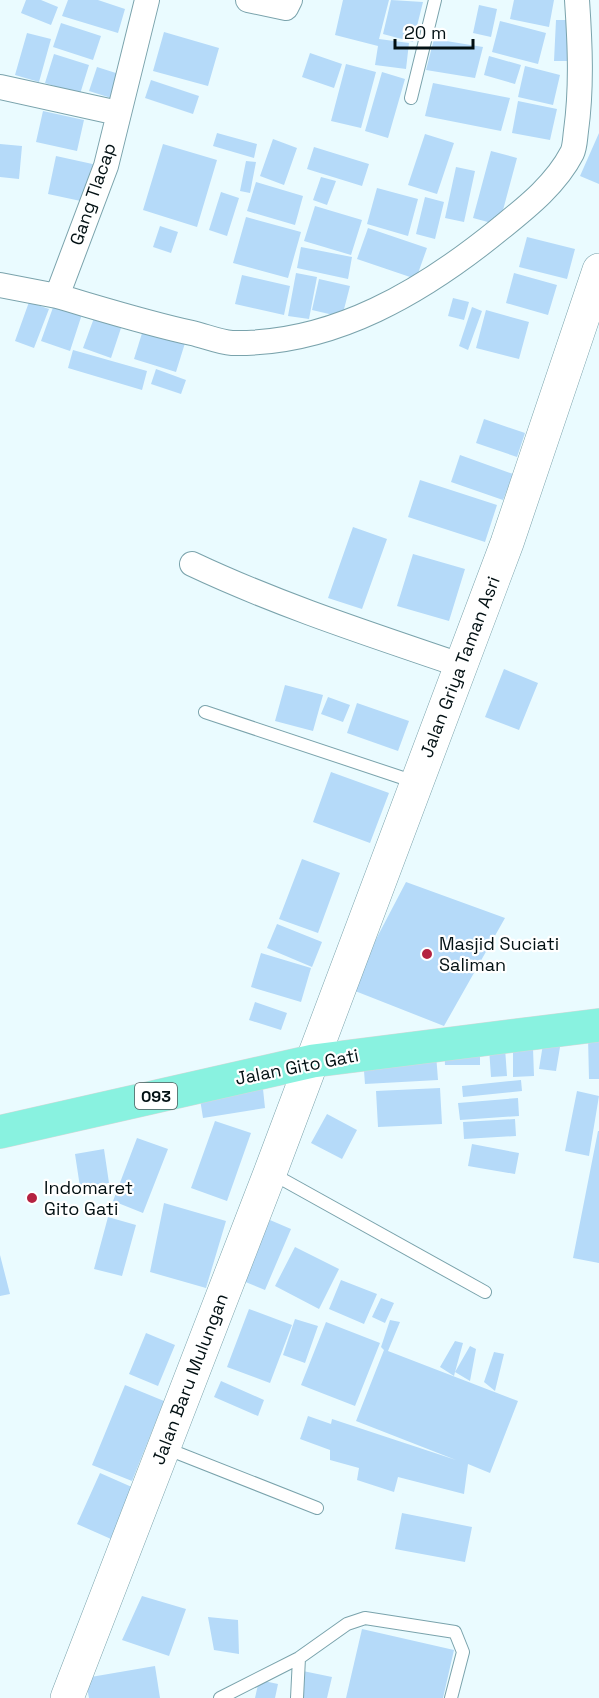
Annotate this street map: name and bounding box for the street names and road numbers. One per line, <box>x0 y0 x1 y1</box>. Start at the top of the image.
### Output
street label: Gang Tlacap <box>64 140 121 248</box>
street label: Jalan Griya Taman Asri <box>414 573 505 761</box>
street label: Jalan Gito Gati <box>233 1043 361 1090</box>
road number: 093 <box>135 1083 177 1109</box>
street label: Jalan Baru Mulungan <box>146 1290 233 1468</box>

